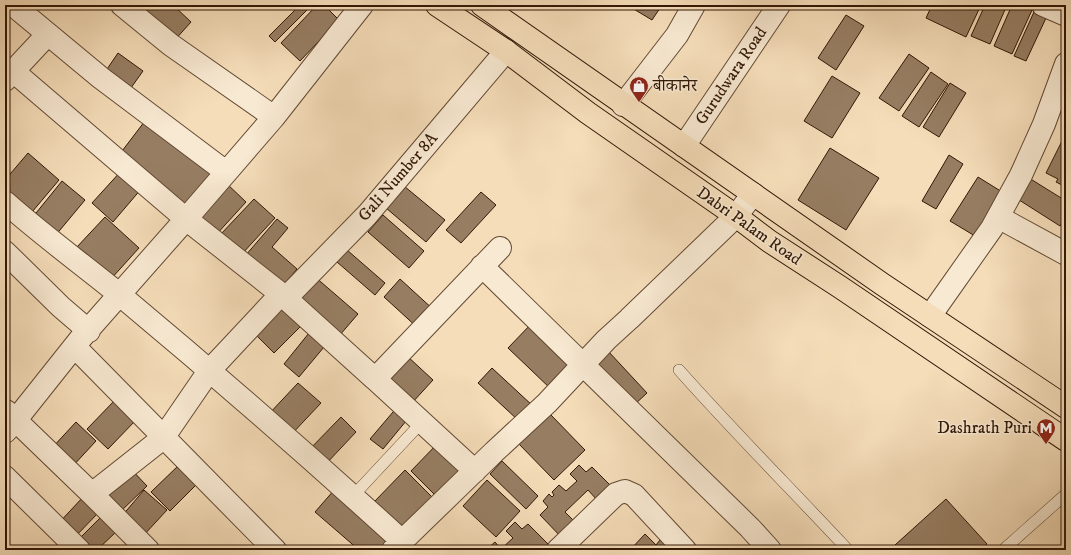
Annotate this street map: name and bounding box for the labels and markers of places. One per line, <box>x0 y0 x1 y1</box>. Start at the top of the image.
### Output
shop icon: बीकानेर <box>628 75 650 103</box>
place label: बीकानेर <box>652 75 699 97</box>
place label: Dashrath Puri <box>937 417 1032 439</box>
metro station icon: Dashrath Puri <box>1035 417 1057 445</box>

